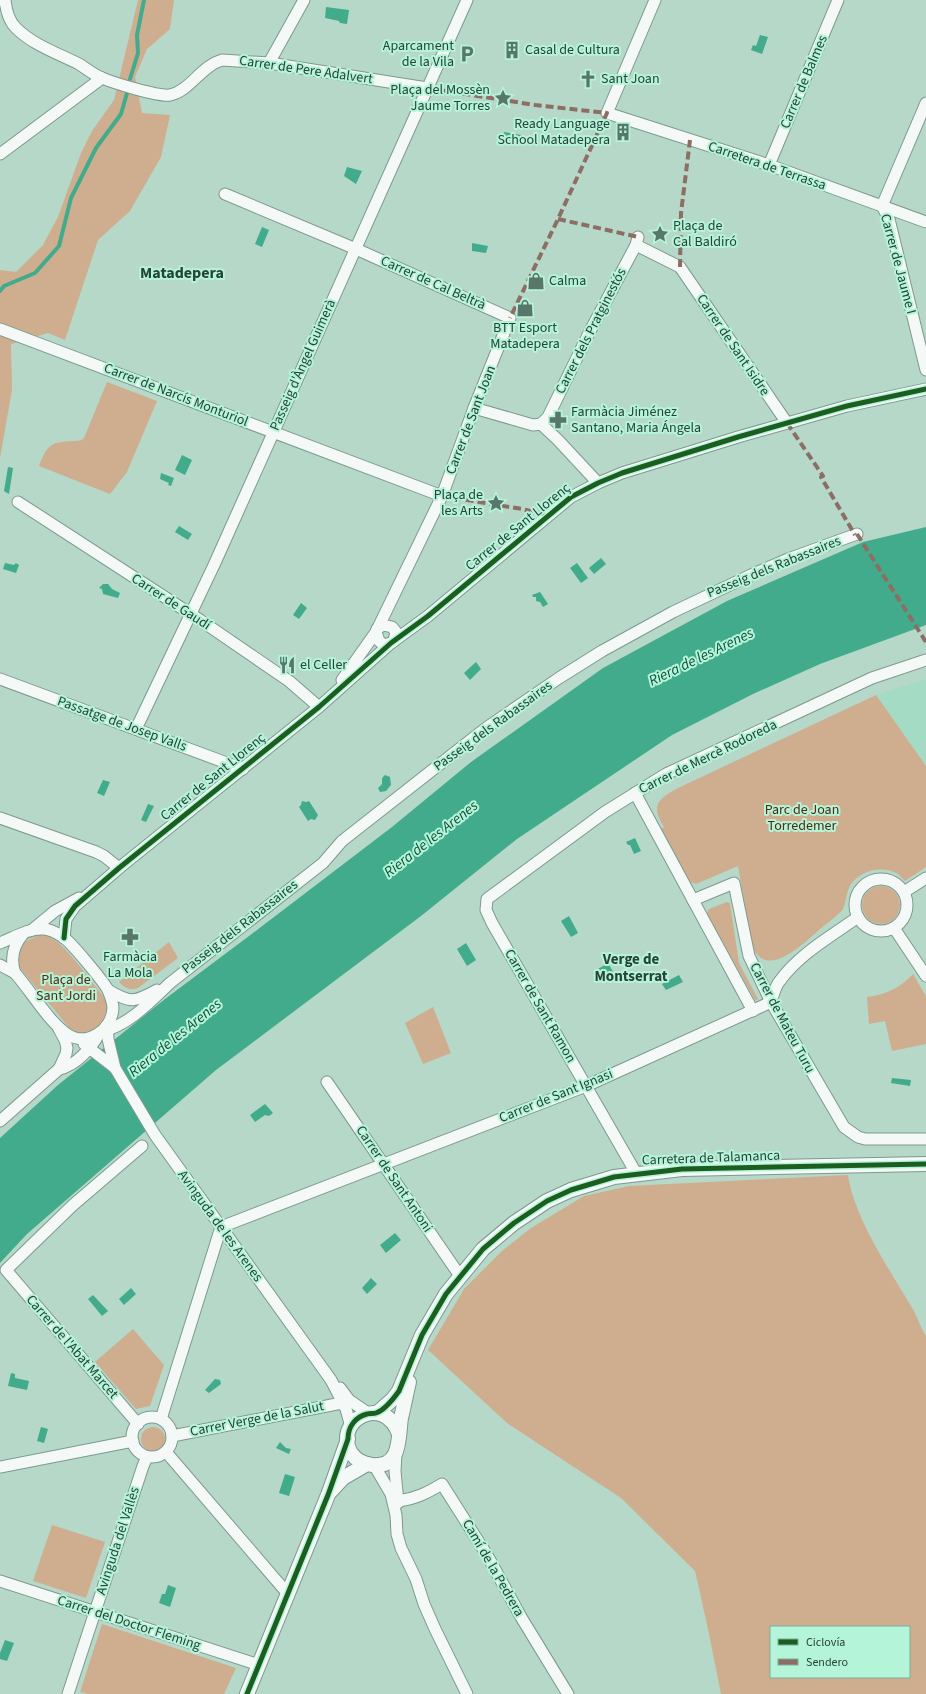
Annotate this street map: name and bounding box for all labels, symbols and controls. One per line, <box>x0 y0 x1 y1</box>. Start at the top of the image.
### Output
street label: Carrer de Balmes <box>775 32 833 132</box>
place label: Aparcament de la Vila <box>383 36 454 72</box>
building icon: Casal de Cultura <box>502 40 522 60</box>
place label: Casal de Cultura <box>525 40 620 60</box>
parking icon: Aparcament de la Vila <box>457 44 477 64</box>
street label: Carrer de Pere Adalvert <box>238 51 374 89</box>
church icon: Sant Joan <box>578 69 598 89</box>
place label: Sant Joan <box>601 69 660 89</box>
place label: Plaça del Mossèn Jaume Torres <box>390 80 490 116</box>
place icon: Plaça del Mossèn Jaume Torres <box>493 88 513 108</box>
place label: Ready Language School Matadepera <box>497 114 610 150</box>
building icon: Ready Language School Matadepera <box>613 122 633 142</box>
street label: Carretera de Terrassa <box>705 136 829 196</box>
street label: Carrer de Jaume I <box>875 212 921 316</box>
place label: Plaça de Cal Baldiró <box>673 216 737 252</box>
place icon: Plaça de Cal Baldiró <box>650 224 670 244</box>
street label: Carrer de Cal Beltrà <box>377 251 489 315</box>
district label: Matadepera <box>140 262 224 284</box>
street label: Carrer dels Pratginestós <box>551 265 631 397</box>
shop icon: Calma <box>526 271 546 291</box>
place label: Calma <box>549 271 586 291</box>
street label: Carrer de Sant Isidre <box>691 290 775 400</box>
street label: Passeig d'Àngel Guimerà <box>265 296 341 434</box>
shop icon: BTT Esport Matadepera <box>515 298 535 318</box>
place label: BTT Esport Matadepera <box>490 318 560 354</box>
street label: Carrer de Narcís Monturiol <box>101 358 252 432</box>
street label: Carrer de Sant Joan <box>441 363 501 477</box>
place label: Farmàcia Jiménez Santano, Maria Ángela <box>571 402 701 438</box>
pharmacy icon: Farmàcia Jiménez Santano, Maria Ángela <box>548 410 568 430</box>
street label: Carrer de Sant Llorenç <box>461 478 575 576</box>
place label: Plaça de les Arts <box>434 485 483 521</box>
place icon: Plaça de les Arts <box>486 493 506 513</box>
street label: Passeig dels Rabassaires <box>704 531 844 603</box>
street label: Carrer de Gaudí <box>127 569 215 636</box>
water label: Riera de les Arenes <box>645 623 757 691</box>
restaurant icon: el Celler <box>277 655 297 675</box>
place label: el Celler <box>300 655 347 675</box>
street label: Passeig dels Rabassaires <box>429 676 557 776</box>
street label: Passatge de Josep Valls <box>55 691 190 757</box>
street label: Carrer de Mercè Rodoreda <box>635 715 781 799</box>
street label: Carrer de Sant Llorenç <box>156 728 270 826</box>
water label: Riera de les Arenes <box>380 796 482 882</box>
park label: Parc de Joan Torredemer <box>765 800 839 836</box>
street label: Passeig dels Rabassaires <box>178 875 302 979</box>
pharmacy icon: Farmàcia La Mola <box>120 927 140 947</box>
street label: Carrer de Sant Ramon <box>499 945 581 1067</box>
place label: Farmàcia La Mola <box>103 947 157 983</box>
district label: Verge de Montserrat <box>594 949 668 987</box>
street label: Carrer de Mateu Turu <box>744 959 820 1077</box>
park label: Plaça de Sant Jordi <box>36 970 96 1006</box>
water label: Riera de les Arenes <box>124 994 226 1082</box>
street label: Carrer de Sant Ignasi <box>496 1064 616 1128</box>
street label: Carrer de Sant Antoni <box>351 1122 437 1236</box>
street label: Carretera de Talamanca <box>641 1146 781 1170</box>
street label: Avinguda de les Arenes <box>173 1166 268 1286</box>
street label: Carrer de l'Abat Marcet <box>21 1291 123 1404</box>
street label: Carrer Verge de la Salut <box>188 1396 326 1442</box>
street label: Avinguda del Vallès <box>91 1484 145 1598</box>
street label: Camí de la Pedrera <box>457 1516 529 1620</box>
street label: Carrer del Doctor Fleming <box>55 1590 203 1656</box>
legend <box>770 1626 910 1678</box>
text: Ciclovía <box>806 1634 845 1651</box>
text: Sendero <box>806 1654 848 1671</box>

